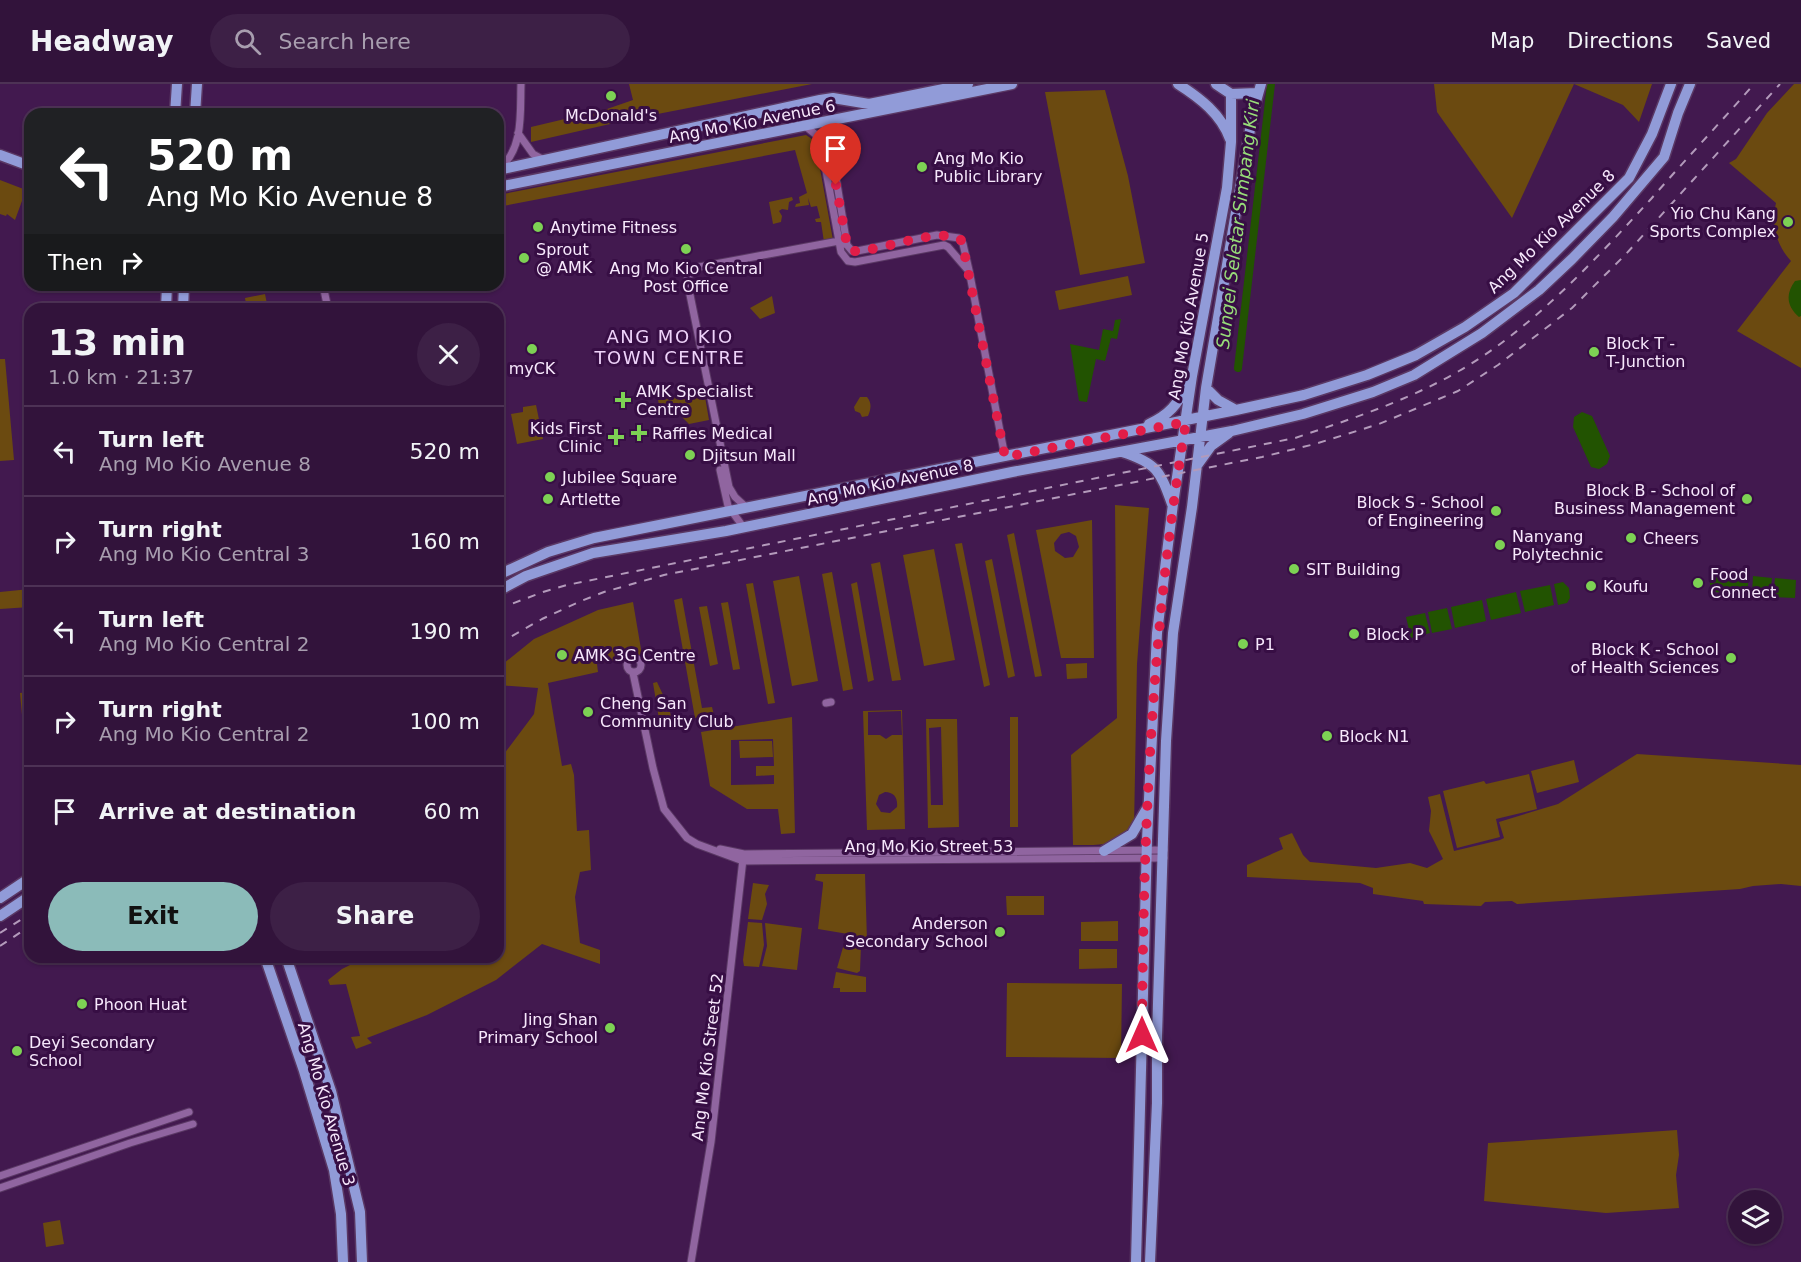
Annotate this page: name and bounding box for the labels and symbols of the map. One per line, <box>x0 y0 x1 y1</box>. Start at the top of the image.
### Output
marker: McDonald's <box>604 89 618 103</box>
street label: Ang Mo Kio Avenue 6 <box>667 96 837 147</box>
water label: Sungei Seletar Simpang Kiri <box>1212 98 1263 350</box>
place label: McDonald's <box>565 106 657 125</box>
pin <box>810 123 861 185</box>
place label: Ang Mo Kio Public Library <box>934 149 1042 186</box>
marker: Ang Mo Kio Public Library <box>915 160 929 174</box>
street label: Ang Mo Kio Avenue 8 <box>1484 166 1619 297</box>
place label: Yio Chu Kang Sports Complex <box>1649 204 1776 241</box>
marker: Yio Chu Kang Sports Complex <box>1781 215 1795 229</box>
place label: Anytime Fitness <box>550 218 677 237</box>
marker: Anytime Fitness <box>531 220 545 234</box>
street label: Ang Mo Kio Avenue 5 <box>1164 231 1213 401</box>
place label: Sprout @ AMK <box>536 240 593 277</box>
marker: Ang Mo Kio Central Post Office <box>679 242 693 256</box>
marker: Sprout @ AMK <box>517 251 531 265</box>
place label: Ang Mo Kio Central Post Office <box>609 259 763 296</box>
district label: ANG MO KIO TOWN CENTRE <box>594 326 745 368</box>
place label: Block T - T-Junction <box>1605 334 1685 371</box>
marker: myCK <box>525 342 539 356</box>
marker: Block T - T-Junction <box>1587 345 1601 359</box>
place label: myCK <box>509 359 556 378</box>
place label: AMK Specialist Centre <box>636 382 753 419</box>
marker: AMK Specialist Centre <box>614 391 632 409</box>
place label: Kids First Clinic <box>530 419 602 456</box>
marker: Raffles Medical <box>630 424 648 442</box>
place label: Raffles Medical <box>652 424 773 443</box>
marker: Kids First Clinic <box>607 428 625 446</box>
place label: Djitsun Mall <box>702 446 796 465</box>
marker: Djitsun Mall <box>683 448 697 462</box>
street label: Ang Mo Kio Avenue 8 <box>805 456 975 509</box>
place label: Jubilee Square <box>561 468 677 487</box>
marker: Jubilee Square <box>543 470 557 484</box>
place label: Block B - School of Business Management <box>1554 481 1735 518</box>
place label: Artlette <box>560 490 620 509</box>
marker: Artlette <box>541 492 555 506</box>
marker: Block B - School of Business Management <box>1740 492 1754 506</box>
place label: Block S - School of Engineering <box>1356 493 1484 530</box>
marker: Block S - School of Engineering <box>1489 504 1503 518</box>
place label: Nanyang Polytechnic <box>1512 527 1603 564</box>
place label: Cheers <box>1643 529 1699 548</box>
marker: Cheers <box>1624 531 1638 545</box>
marker: Nanyang Polytechnic <box>1493 538 1507 552</box>
place label: SIT Building <box>1306 560 1401 579</box>
marker: SIT Building <box>1287 562 1301 576</box>
place label: Food Connect <box>1710 565 1776 602</box>
marker: Food Connect <box>1691 576 1705 590</box>
place label: Koufu <box>1603 577 1648 596</box>
marker: Koufu <box>1584 579 1598 593</box>
place label: Block P <box>1366 625 1424 644</box>
marker: Block P <box>1347 627 1361 641</box>
place label: P1 <box>1255 635 1275 654</box>
marker: P1 <box>1236 637 1250 651</box>
place label: Block K - School of Health Sciences <box>1571 640 1719 677</box>
place label: AMK 3G Centre <box>574 646 696 665</box>
marker: AMK 3G Centre <box>555 648 569 662</box>
marker: Block K - School of Health Sciences <box>1724 651 1738 665</box>
place label: Cheng San Community Club <box>600 694 734 731</box>
marker: Cheng San Community Club <box>581 705 595 719</box>
place label: Block N1 <box>1339 727 1410 746</box>
marker: Block N1 <box>1320 729 1334 743</box>
street label: Ang Mo Kio Street 53 <box>845 837 1013 856</box>
place label: Anderson Secondary School <box>845 914 988 951</box>
marker: Anderson Secondary School <box>993 925 1007 939</box>
street label: Ang Mo Kio Street 52 <box>688 972 727 1142</box>
place label: Phoon Huat <box>94 995 187 1014</box>
marker: Phoon Huat <box>75 997 89 1011</box>
position arrow <box>1110 1003 1174 1067</box>
place label: Jing Shan Primary School <box>478 1010 598 1047</box>
street label: Ang Mo Kio Avenue 3 <box>294 1020 359 1188</box>
marker: Jing Shan Primary School <box>603 1021 617 1035</box>
place label: Deyi Secondary School <box>29 1033 155 1070</box>
marker: Deyi Secondary School <box>10 1044 24 1058</box>

